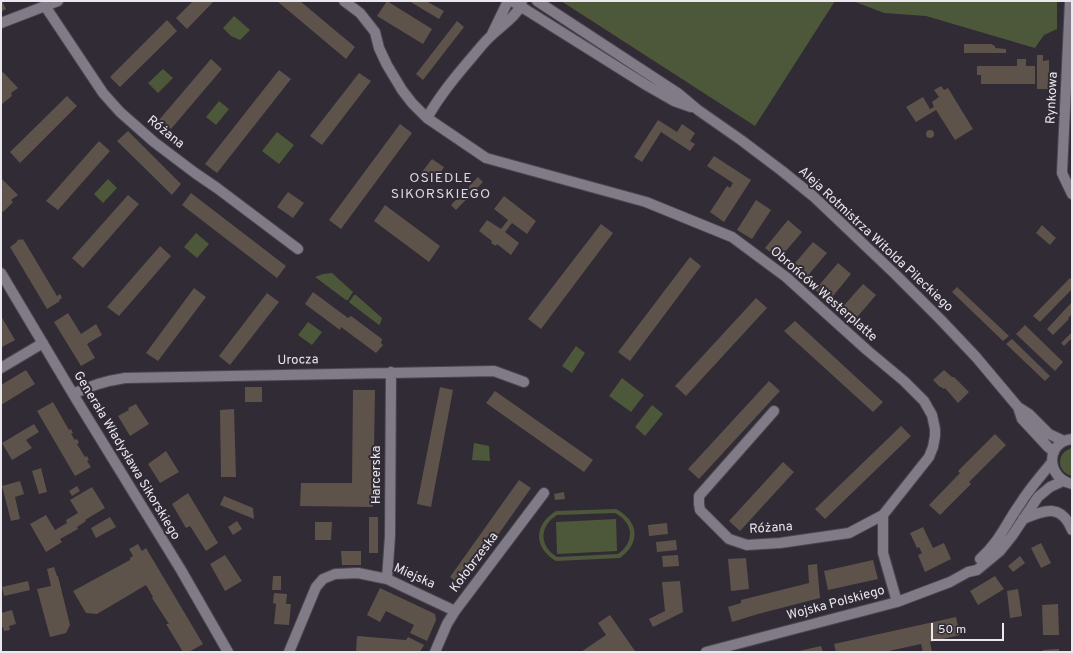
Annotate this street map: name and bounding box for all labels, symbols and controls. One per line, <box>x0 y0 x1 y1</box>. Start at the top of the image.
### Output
street label: Rynkowa <box>1044 71 1062 125</box>
street label: Różana <box>143 113 187 153</box>
street label: Aleja Rotmistrza Witolda Pileckiego <box>794 164 956 316</box>
district label: OSIEDLE SIKORSKIEGO <box>391 171 491 204</box>
street label: Obrońców Westerplatte <box>766 244 880 346</box>
street label: Urocza <box>277 353 319 369</box>
street label: Generała Władysława Sikorskiego <box>69 369 183 543</box>
street label: Harcerska <box>369 446 385 504</box>
street label: Różana <box>749 520 793 538</box>
street label: Kołobrzeska <box>447 530 503 596</box>
street label: Miejska <box>391 561 437 593</box>
street label: Wojska Polskiego <box>785 583 887 625</box>
scale bar <box>933 615 1006 641</box>
text: 50 m <box>938 622 966 638</box>

